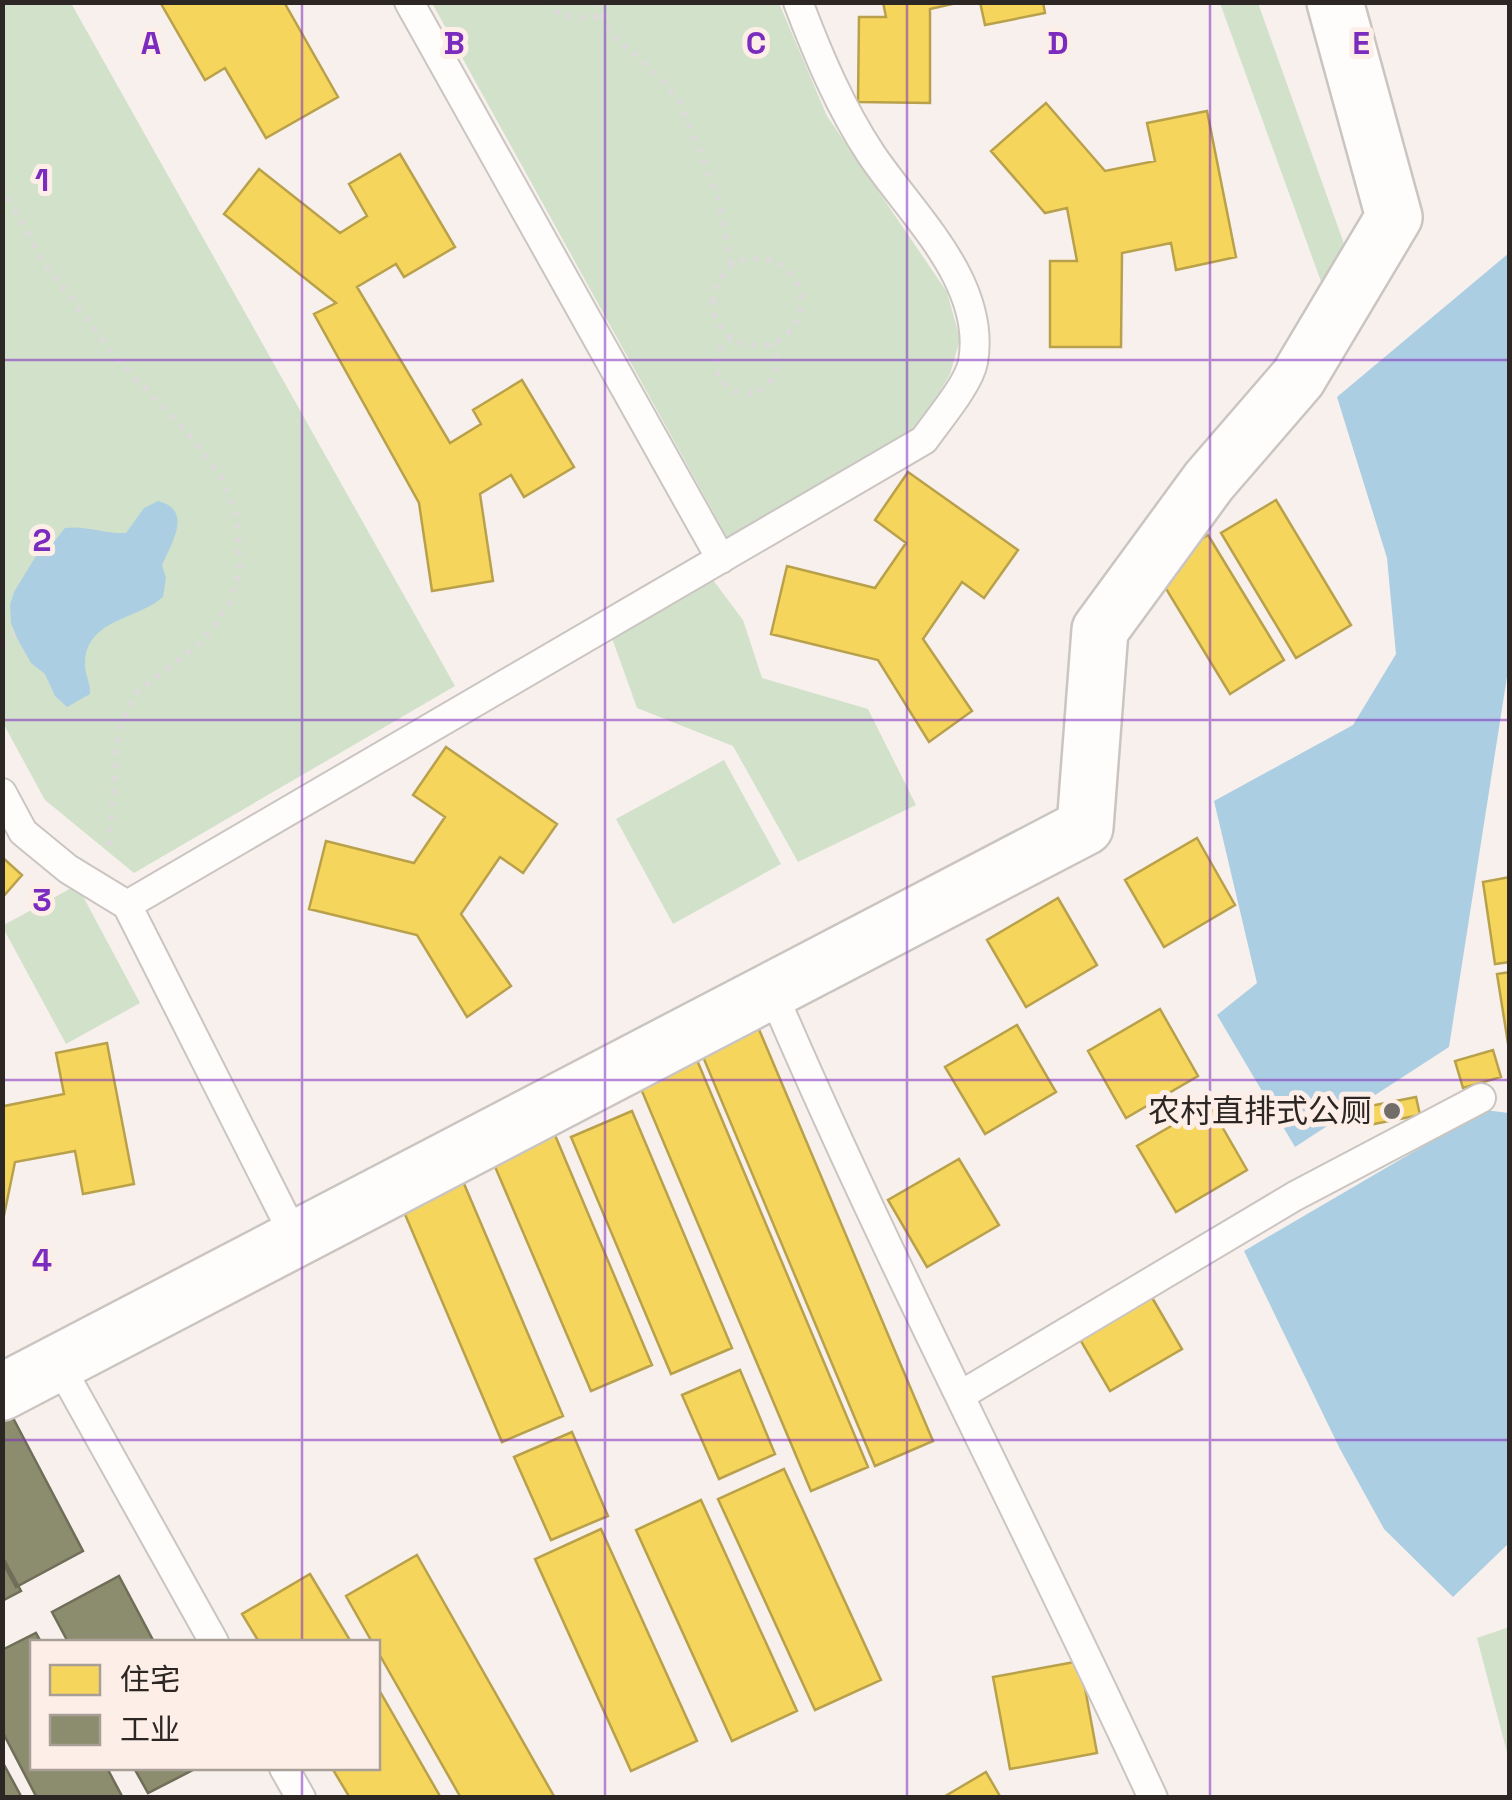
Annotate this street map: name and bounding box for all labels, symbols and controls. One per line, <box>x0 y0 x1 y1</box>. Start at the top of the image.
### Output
text: A <box>141 23 161 63</box>
text: B <box>443 23 465 63</box>
text: C <box>746 23 766 63</box>
text: D <box>1047 23 1069 63</box>
text: E <box>1352 23 1370 63</box>
text: 1 <box>35 160 49 200</box>
text: 2 <box>32 520 52 560</box>
text: 3 <box>32 880 52 920</box>
place label: 农村直排式公厕 <box>1148 1091 1372 1131</box>
marker: 农村直排式公厕 <box>1381 1100 1403 1122</box>
text: 4 <box>32 1240 52 1280</box>
legend <box>30 1640 380 1770</box>
text: 住宅 <box>120 1660 180 1699</box>
text: 工业 <box>120 1710 180 1749</box>

